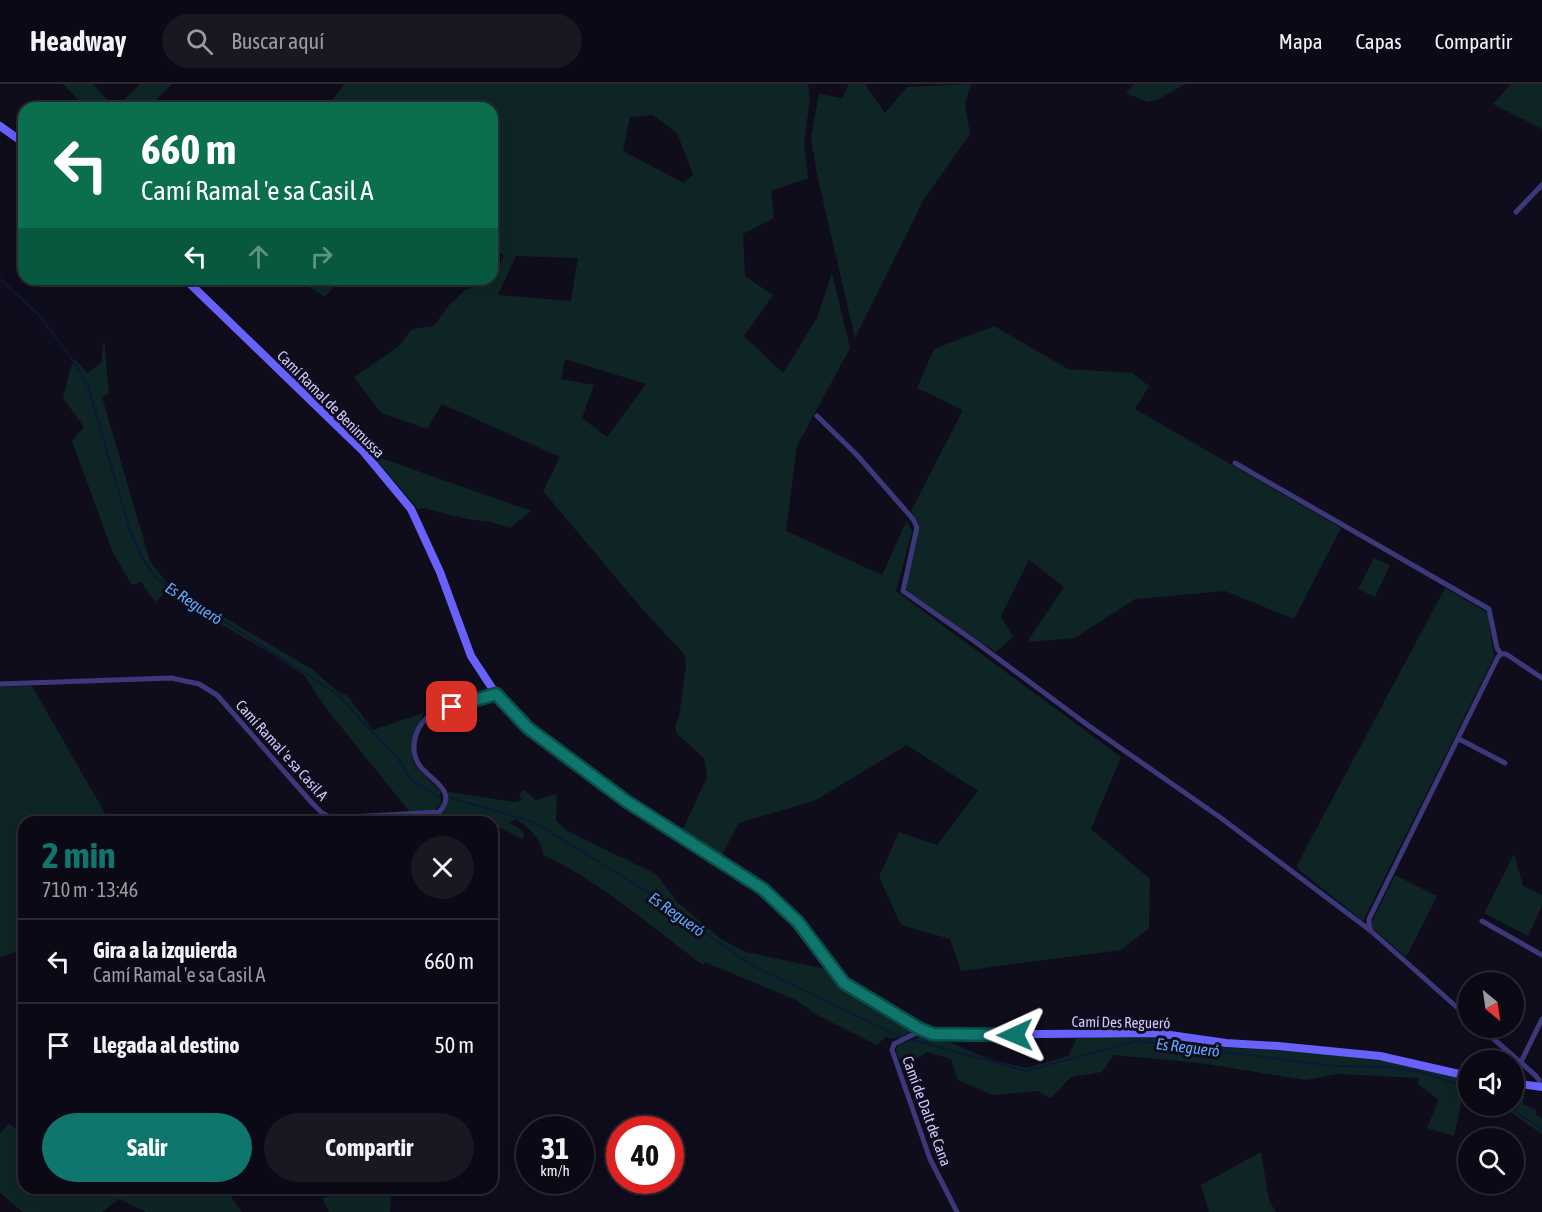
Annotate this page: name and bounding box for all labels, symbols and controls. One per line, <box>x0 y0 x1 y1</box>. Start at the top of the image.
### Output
search box <box>162 14 582 68</box>
text: Headway <box>30 25 126 57</box>
icon: search <box>183 25 216 58</box>
text: Buscar aquí <box>231 28 324 54</box>
text: Mapa <box>1279 29 1322 53</box>
text: Capas <box>1355 29 1402 53</box>
text: Compartir <box>1435 29 1512 53</box>
text: 660 m <box>141 125 236 173</box>
icon: left <box>42 126 120 204</box>
text: Camí Ramal 'e sa Casil A <box>141 175 374 206</box>
icon: left <box>179 240 212 273</box>
icon: ahead <box>242 240 275 273</box>
icon: right <box>305 240 338 273</box>
street label: Camí Ramal de Benimussa <box>274 347 388 461</box>
water label: Es Regueró <box>162 578 226 629</box>
pin <box>426 681 477 732</box>
icon: arrive <box>435 690 468 723</box>
street label: Camí Ramal 'e sa Casil A <box>232 696 332 804</box>
text: 2 min <box>42 834 116 876</box>
button: close <box>411 836 474 899</box>
text: 710 m · 13:46 <box>42 878 138 901</box>
water label: Es Regueró <box>645 888 708 941</box>
text: Gira a la izquierda <box>93 937 237 963</box>
icon: left <box>42 945 75 978</box>
text: 660 m <box>424 948 474 974</box>
text: Camí Ramal 'e sa Casil A <box>93 963 265 986</box>
north arrow <box>1458 972 1524 1038</box>
map controls <box>1458 972 1524 1194</box>
position arrow <box>983 1003 1047 1067</box>
street label: Camí Des Regueró <box>1071 1013 1171 1031</box>
icon: arrive <box>42 1029 75 1062</box>
text: Llegada al destino <box>93 1032 240 1058</box>
text: 50 m <box>434 1032 474 1058</box>
water label: Es Regueró <box>1155 1034 1221 1061</box>
button: sound <box>1458 1050 1524 1116</box>
street label: Camí de Dalt de Cana <box>899 1054 955 1168</box>
button: Salir <box>42 1113 252 1182</box>
button: Compartir <box>264 1113 474 1182</box>
speed limit sign: 40 <box>606 1116 684 1194</box>
button: search <box>1458 1128 1524 1194</box>
text: 31 <box>541 1131 569 1165</box>
text: km/h <box>540 1162 570 1179</box>

